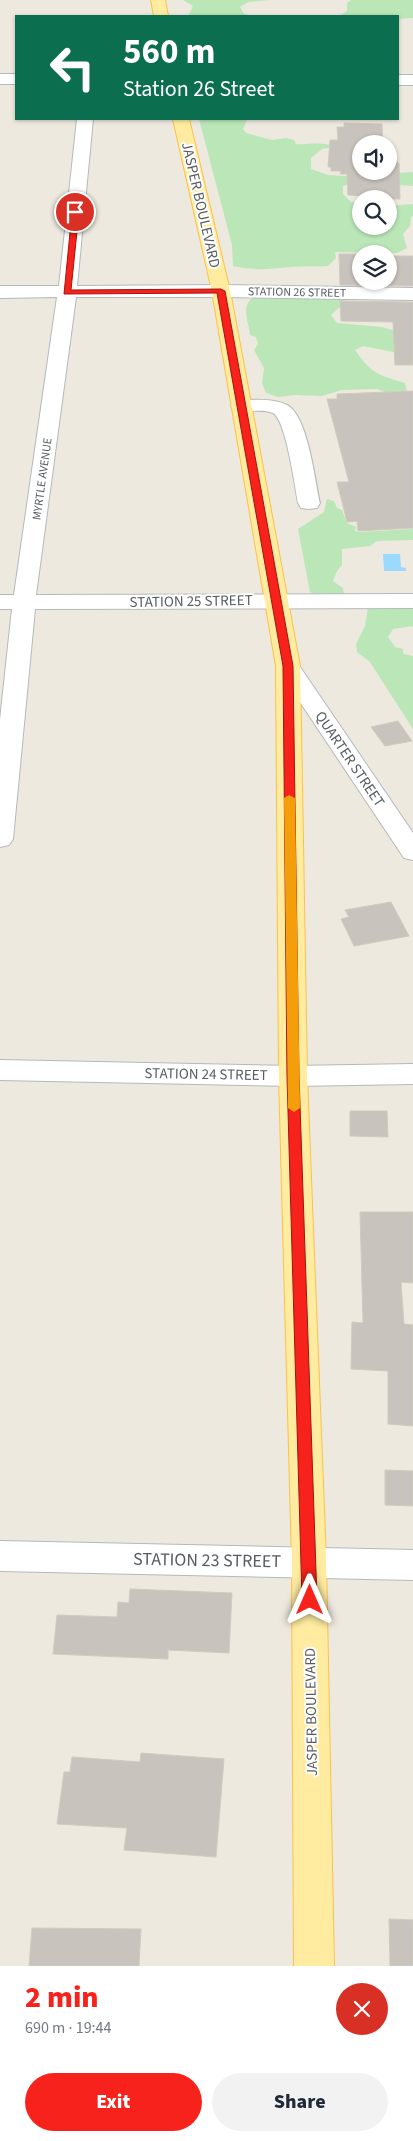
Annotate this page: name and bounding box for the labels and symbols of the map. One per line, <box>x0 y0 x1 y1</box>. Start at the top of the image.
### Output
street label: JASPER BOULEVARD <box>176 140 225 270</box>
pin <box>54 191 96 233</box>
street label: STATION 26 STREET <box>248 283 347 302</box>
street label: MYRTLE AVENUE <box>28 437 57 521</box>
street label: STATION 25 STREET <box>129 590 253 613</box>
street label: QUARTER STREET <box>310 707 389 811</box>
street label: STATION 24 STREET <box>144 1063 268 1086</box>
street label: STATION 23 STREET <box>133 1547 281 1574</box>
position arrow <box>283 1573 335 1625</box>
street label: JASPER BOULEVARD <box>300 1648 323 1776</box>

